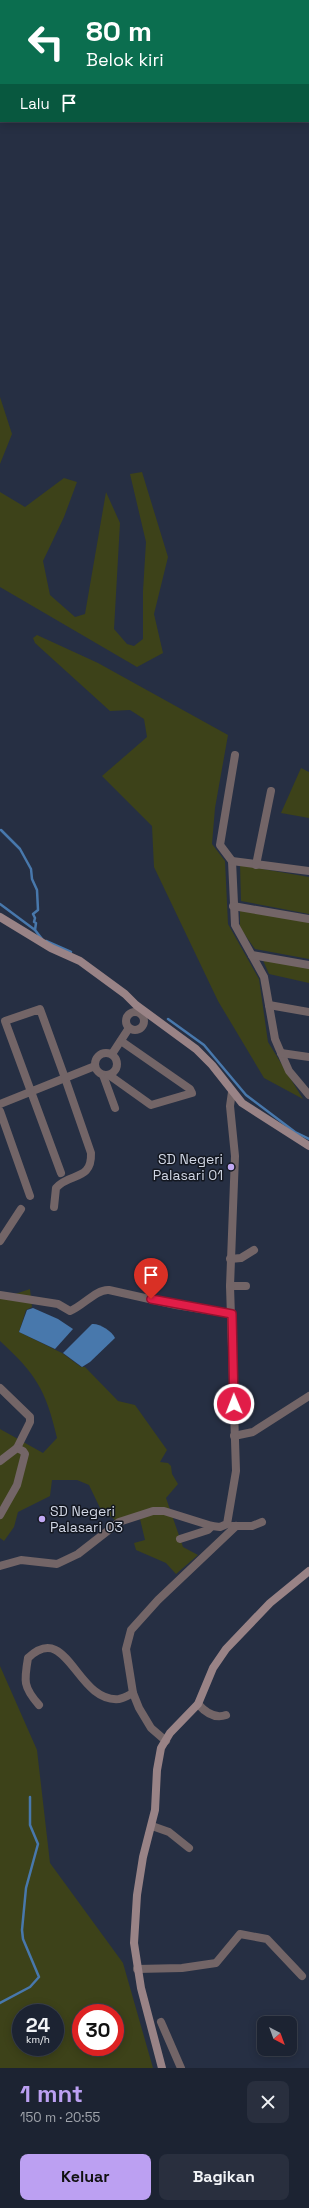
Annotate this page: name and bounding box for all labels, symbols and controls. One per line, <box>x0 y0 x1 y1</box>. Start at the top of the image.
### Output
text: 80 m <box>86 13 152 49</box>
icon: left <box>20 16 72 68</box>
text: Belok kiri <box>86 48 164 71</box>
icon: arrive <box>58 92 80 114</box>
text: Lalu <box>20 94 50 113</box>
place label: SD Negeri Palasari 01 <box>153 1150 223 1184</box>
marker: SD Negeri Palasari 01 <box>226 1162 236 1172</box>
pin <box>134 1258 168 1299</box>
icon: arrive <box>140 1264 162 1286</box>
position arrow <box>213 1383 255 1425</box>
place label: SD Negeri Palasari 03 <box>50 1502 123 1536</box>
marker: SD Negeri Palasari 03 <box>37 1514 47 1524</box>
speed limit sign: 30 <box>72 2004 124 2056</box>
text: 24 <box>26 2012 50 2038</box>
north arrow <box>257 2016 297 2056</box>
map controls <box>257 2016 297 2056</box>
text: km/h <box>26 2033 50 2046</box>
text: 1 mnt <box>20 2078 83 2109</box>
button: close <box>247 2081 289 2123</box>
text: 150 m · 20:55 <box>20 2109 100 2126</box>
button: Keluar <box>20 2154 151 2200</box>
button: Bagikan <box>159 2154 289 2200</box>

